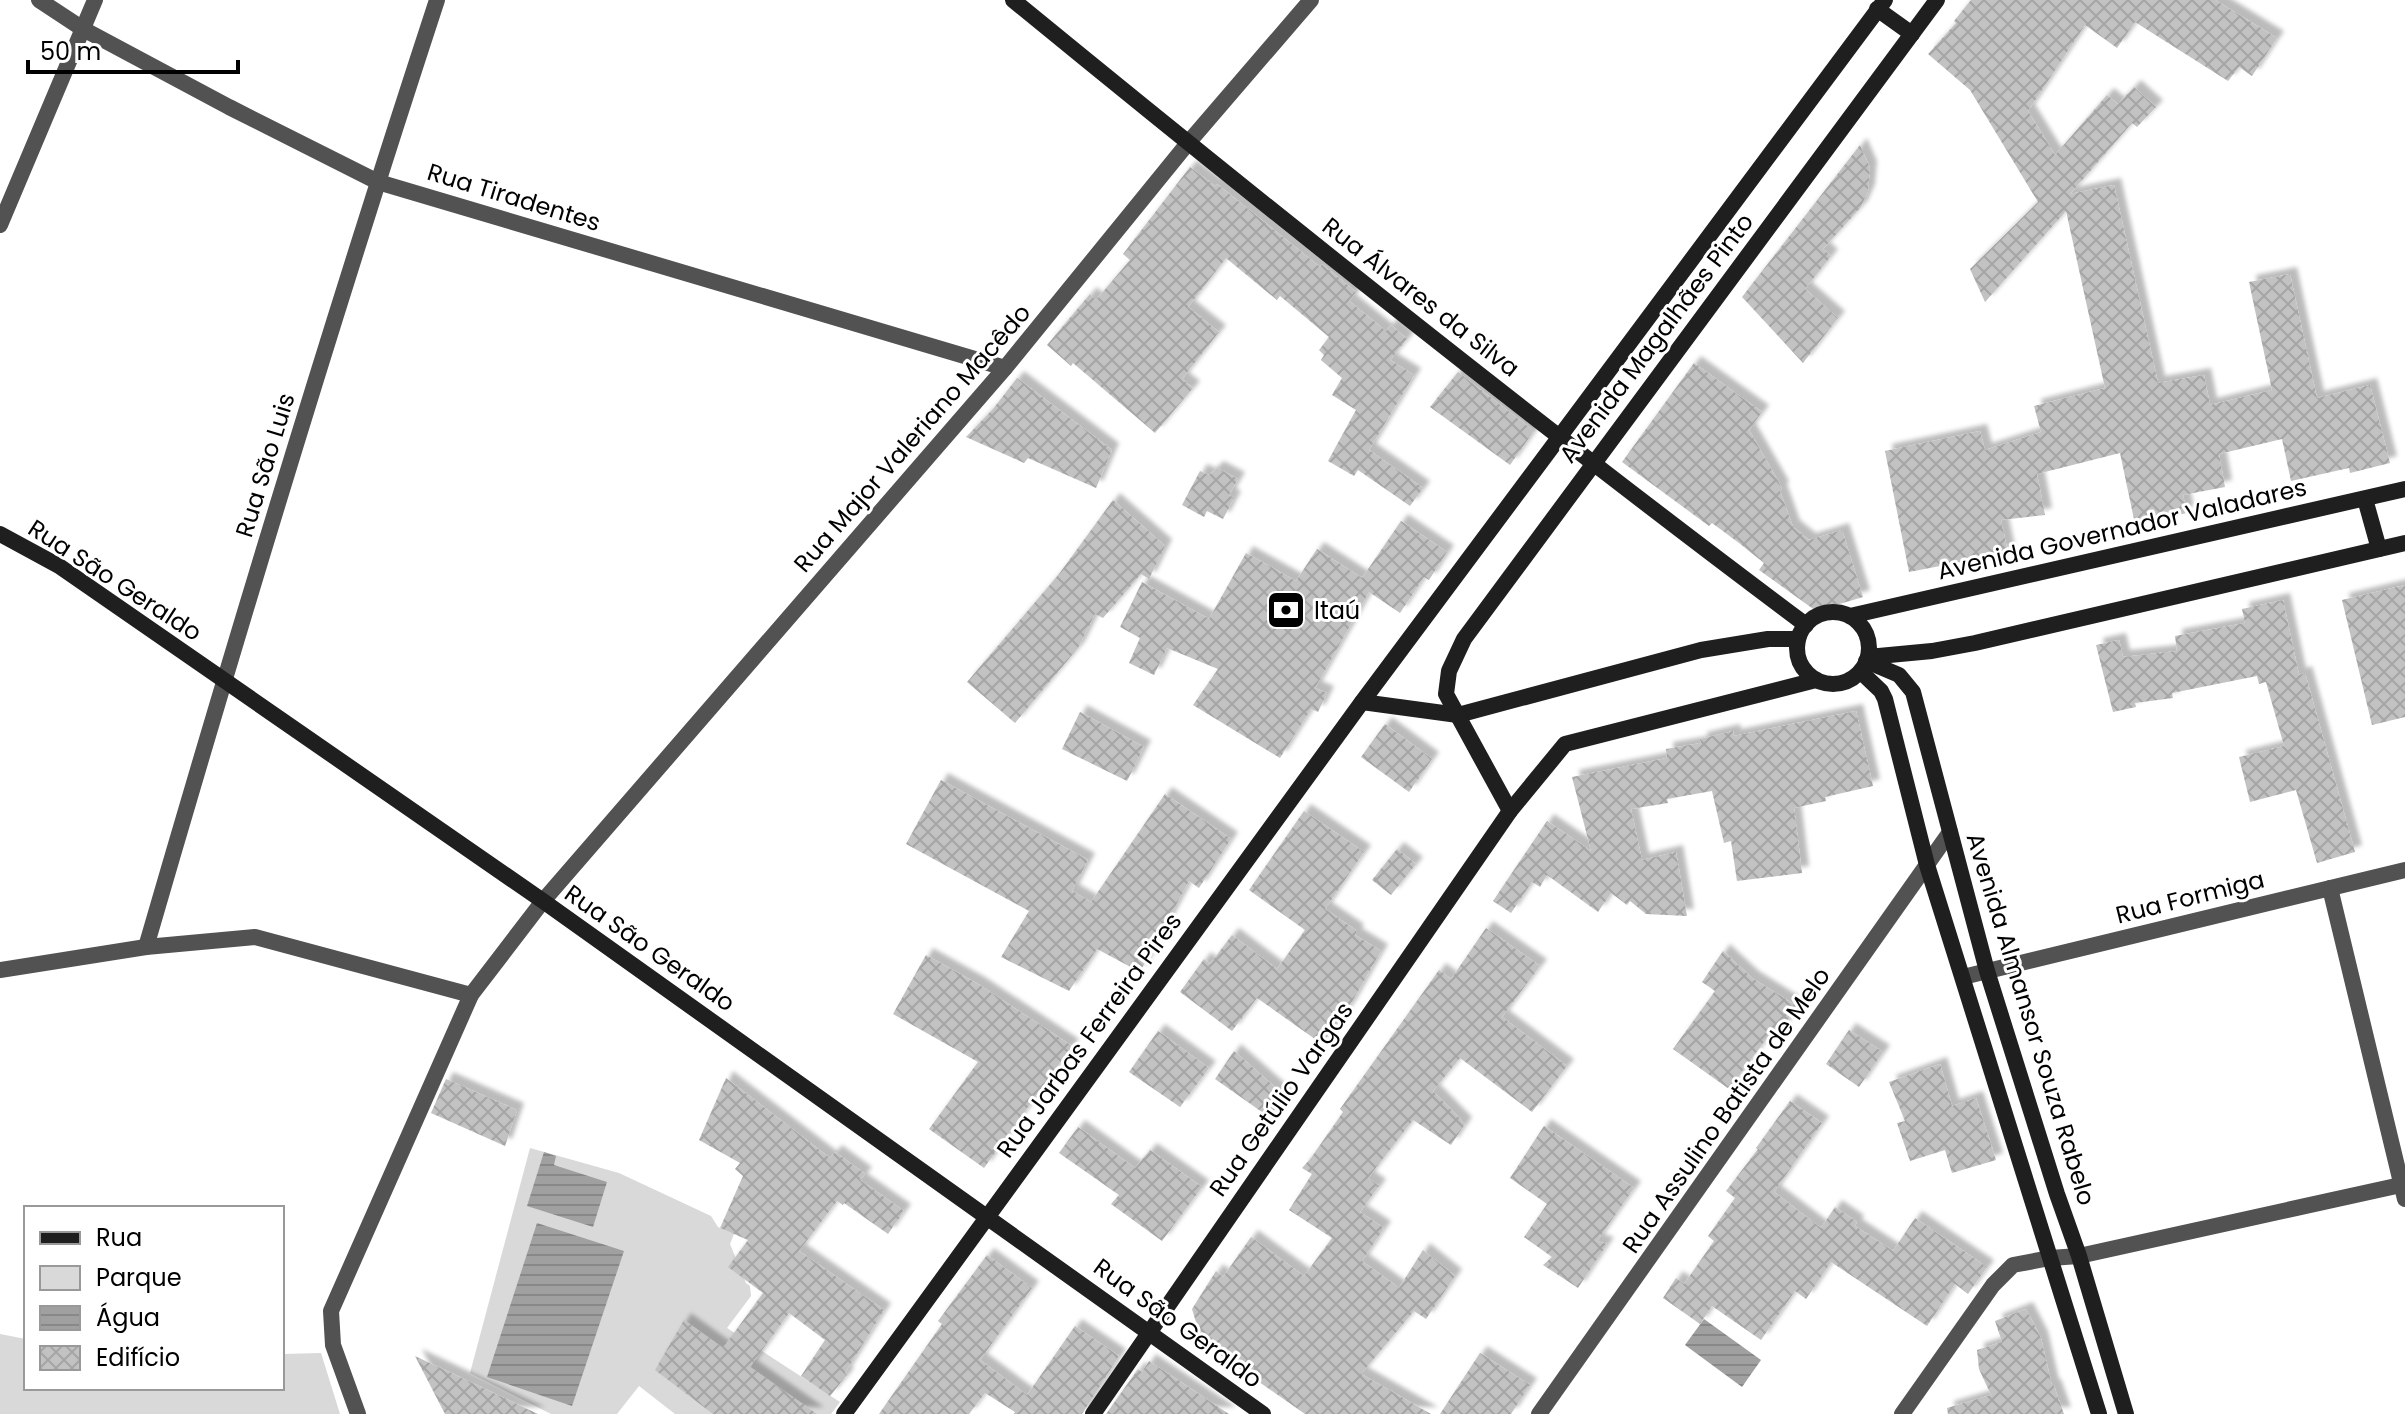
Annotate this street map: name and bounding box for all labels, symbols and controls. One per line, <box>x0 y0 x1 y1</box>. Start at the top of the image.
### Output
scale bar <box>28 24 238 74</box>
text: 50 m <box>40 35 101 68</box>
street label: Rua Tiradentes <box>423 155 605 239</box>
street label: Avenida Magalhães Pinto <box>1551 206 1761 470</box>
street label: Rua Álvares da Silva <box>1316 210 1526 384</box>
street label: Rua Major Valeriano Macêdo <box>786 297 1038 579</box>
street label: Rua São Luis <box>227 389 303 541</box>
street label: Avenida Governador Valadares <box>1934 470 2310 588</box>
street label: Rua São Geraldo <box>22 511 208 649</box>
bank icon: Itaú <box>1265 589 1307 631</box>
place label: Itaú <box>1314 594 1360 627</box>
street label: Avenida Almansor Souza Rabelo <box>1959 829 2103 1209</box>
street label: Rua Formiga <box>2112 863 2268 931</box>
street label: Rua São Geraldo <box>558 877 742 1019</box>
street label: Rua Jarbas Ferreira Pires <box>989 906 1189 1164</box>
street label: Rua Assulino Batista de Melo <box>1614 960 1838 1260</box>
street label: Rua Getúlio Vargas <box>1201 995 1361 1203</box>
legend <box>24 1206 284 1390</box>
text: Rua <box>96 1221 142 1254</box>
street label: Rua São Geraldo <box>1087 1251 1269 1395</box>
text: Parque <box>96 1261 182 1294</box>
text: Água <box>96 1301 160 1334</box>
text: Edifício <box>96 1341 180 1374</box>

